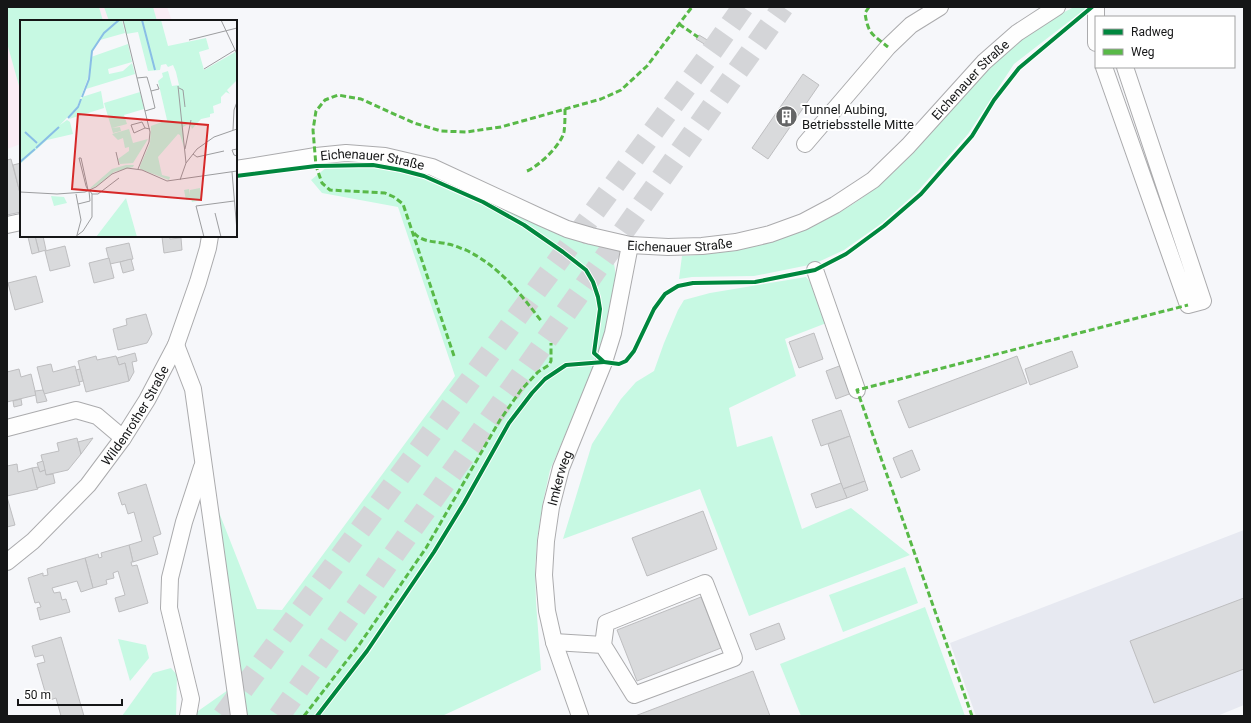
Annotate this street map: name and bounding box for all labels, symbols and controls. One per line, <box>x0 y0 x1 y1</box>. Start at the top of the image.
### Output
legend <box>1095 16 1235 68</box>
inset map <box>20 20 237 237</box>
text: Radweg <box>1131 25 1174 39</box>
street label: Eichenauer Straße <box>929 37 1012 123</box>
text: Weg <box>1131 45 1155 59</box>
place label: Tunnel Aubing, Betriebsstelle Mitte <box>802 102 914 132</box>
building icon: Tunnel Aubing, Betriebsstelle Mitte <box>773 103 799 129</box>
street label: Eichenauer Straße <box>320 146 426 173</box>
street label: Eichenauer Straße <box>627 235 733 255</box>
street label: Wildenrother Straße <box>98 363 172 468</box>
street label: Imkerweg <box>545 448 575 507</box>
scale bar <box>18 681 122 707</box>
text: 50 m <box>24 688 51 702</box>

